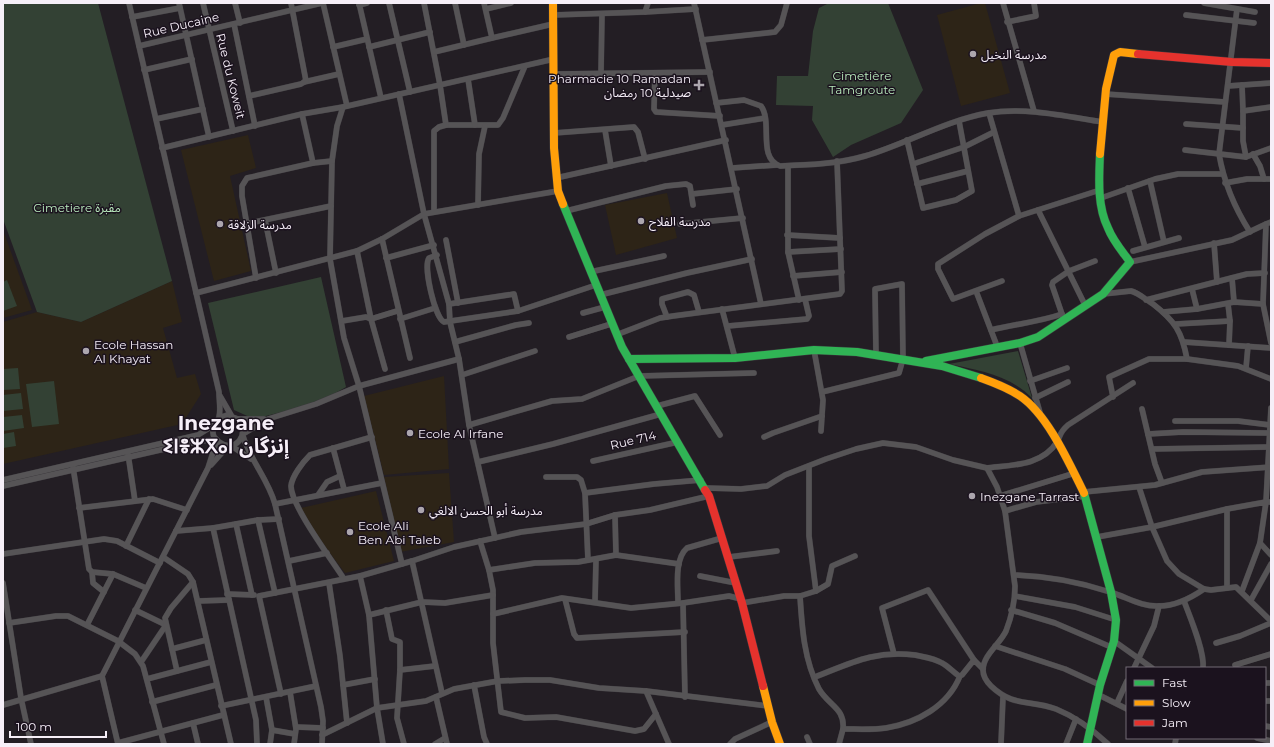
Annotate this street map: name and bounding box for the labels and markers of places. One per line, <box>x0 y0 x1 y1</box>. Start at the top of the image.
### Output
place label: مدرسة النخيل <box>981 47 1047 62</box>
marker: مدرسة النخيل <box>968 49 978 59</box>
place label: Pharmacie 10 Ramadan صيدلية 10 رمضان <box>548 71 691 100</box>
marker: Pharmacie 10 Ramadan صيدلية 10 رمضان <box>694 80 704 90</box>
place label: مدرسة الفلاح <box>649 214 711 231</box>
marker: مدرسة الفلاح <box>636 216 646 226</box>
place label: مدرسة الزلاقة <box>228 217 292 232</box>
marker: مدرسة الزلاقة <box>215 219 225 229</box>
place label: Ecole Hassan Al Khayat <box>94 337 173 366</box>
marker: Ecole Hassan Al Khayat <box>81 346 91 356</box>
place label: Ecole Al Irfane <box>418 426 504 441</box>
marker: Ecole Al Irfane <box>405 428 415 438</box>
place label: Inezgane Tarrast <box>980 489 1079 504</box>
marker: Inezgane Tarrast <box>967 491 977 501</box>
place label: مدرسة أبو الحسن الالغي <box>429 503 543 520</box>
marker: مدرسة أبو الحسن الالغي <box>416 505 426 515</box>
place label: Ecole Ali Ben Abi Taleb <box>358 518 441 547</box>
marker: Ecole Ali Ben Abi Taleb <box>345 527 355 537</box>

